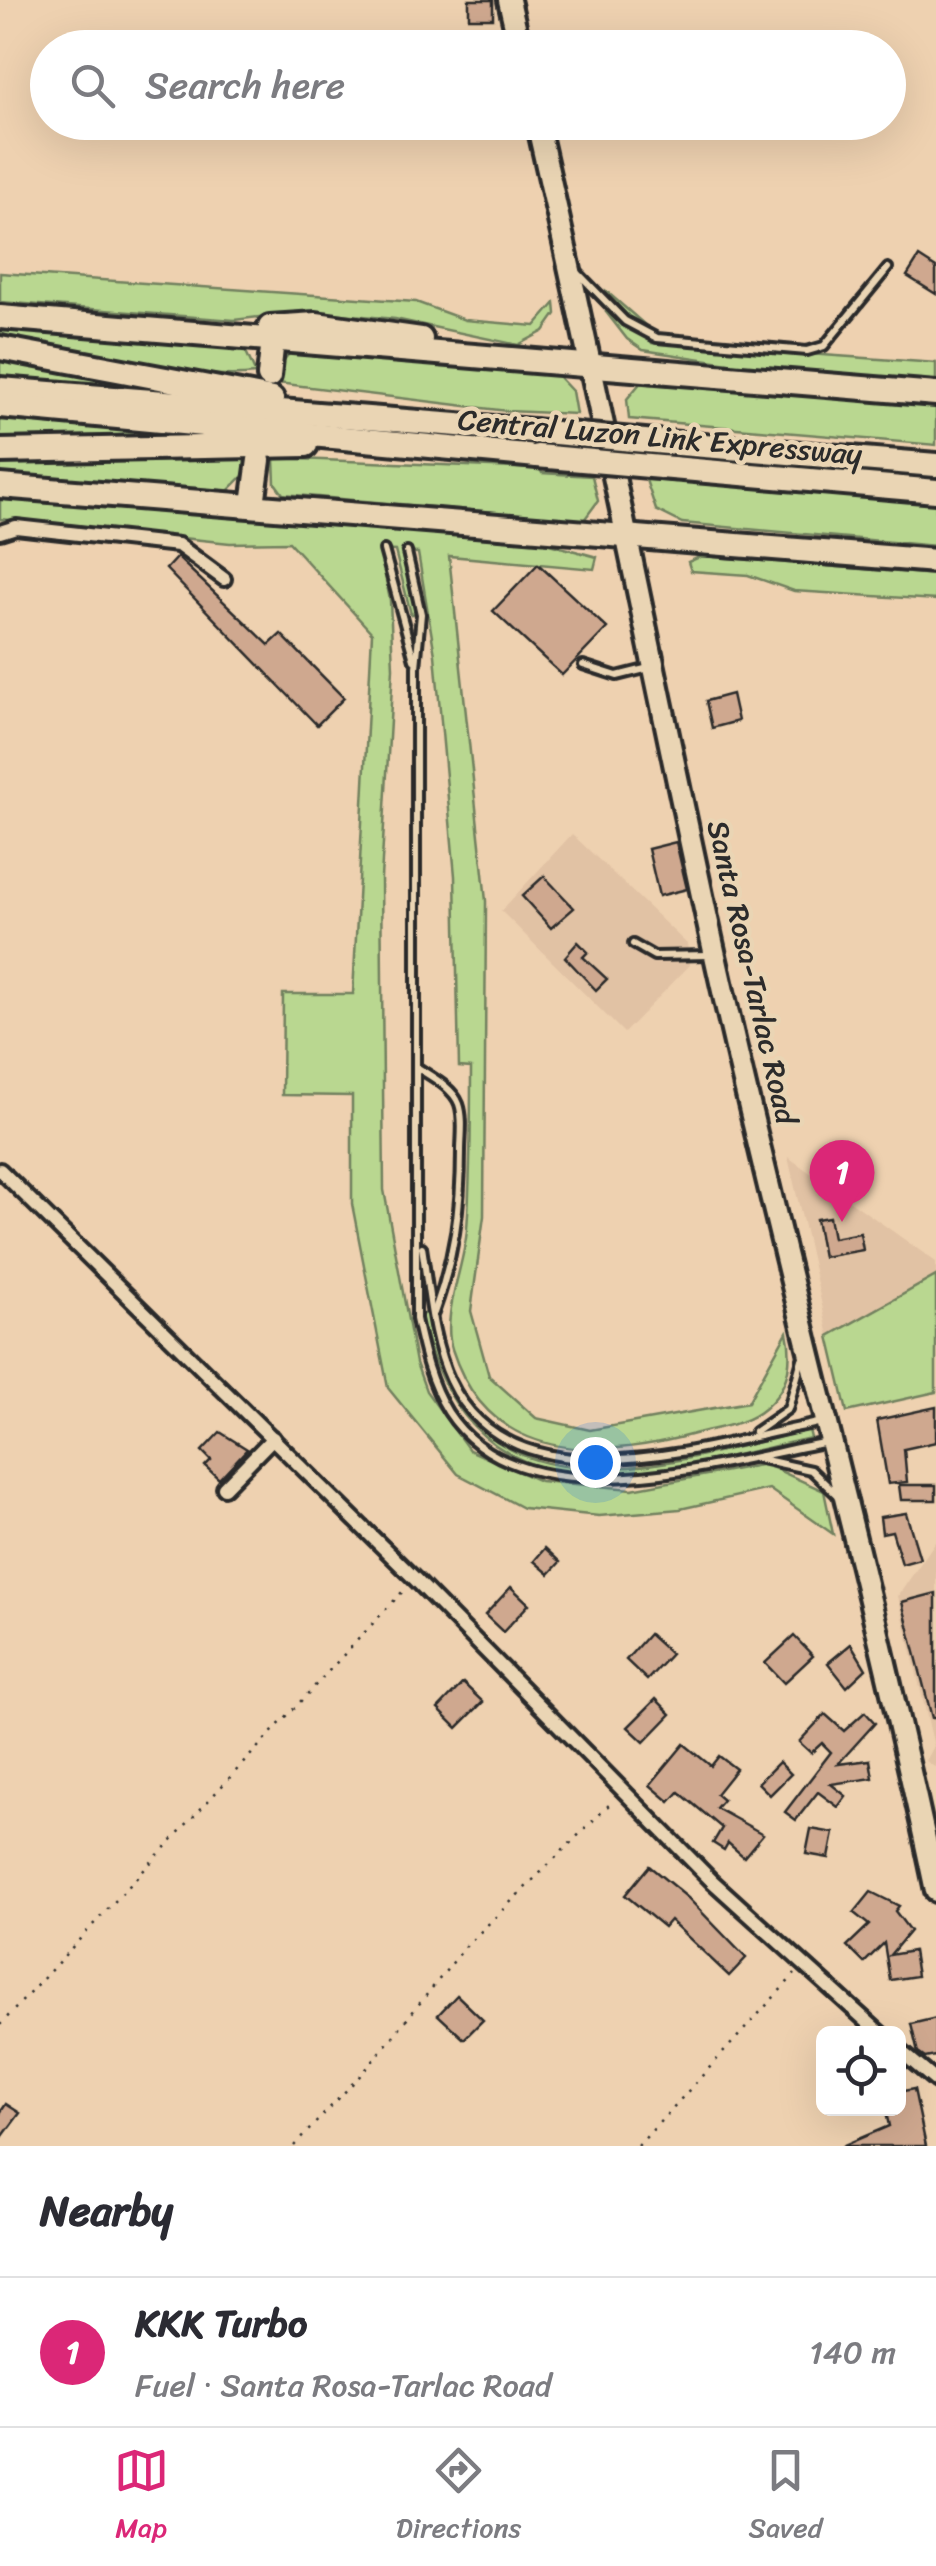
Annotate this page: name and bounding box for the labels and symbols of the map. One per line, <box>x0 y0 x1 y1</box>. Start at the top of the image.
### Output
street label: Central Luzon Link Expressway <box>456 392 865 482</box>
street label: Santa Rosa-Tarlac Road <box>691 815 814 1132</box>
pin: 1 <box>810 1140 874 1222</box>
your location <box>570 1437 621 1488</box>

